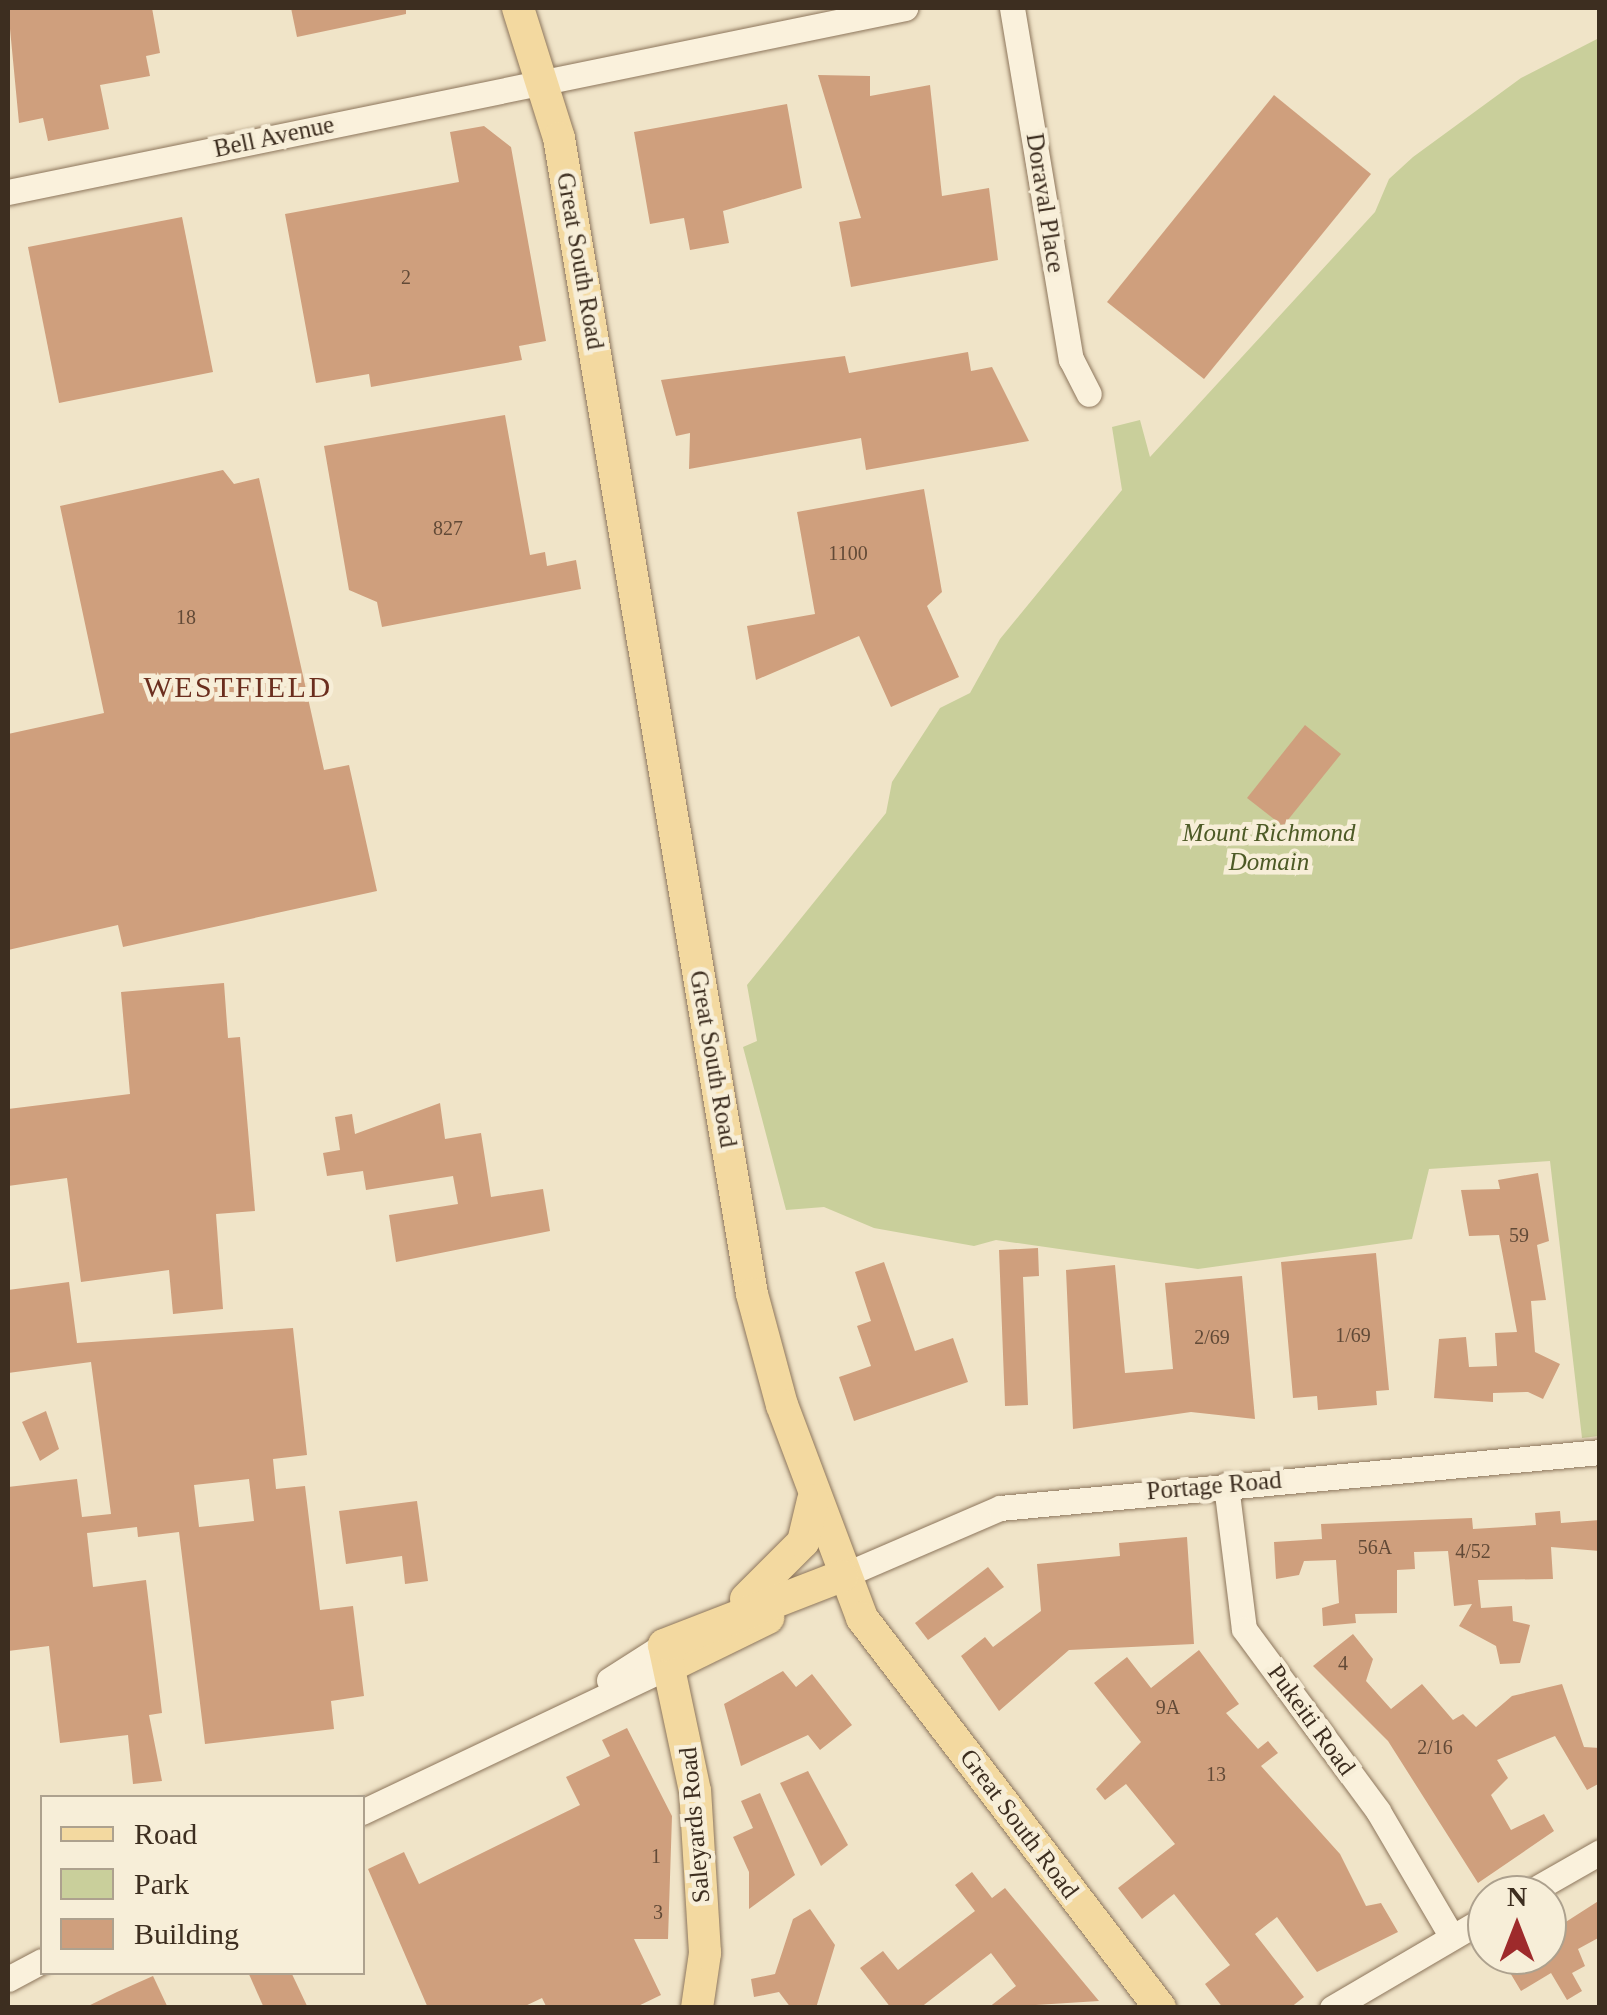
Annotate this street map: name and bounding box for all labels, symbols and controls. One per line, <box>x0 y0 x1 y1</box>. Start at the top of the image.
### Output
street label: Bell Avenue <box>210 109 338 165</box>
street label: Doraval Place <box>1019 131 1071 275</box>
street label: Great South Road <box>550 170 610 352</box>
house number: 2 <box>401 265 411 289</box>
house number: 827 <box>433 516 463 540</box>
house number: 1100 <box>828 541 868 565</box>
house number: 18 <box>176 605 196 629</box>
district label: WESTFIELD <box>143 669 333 705</box>
park label: Mount Richmond Domain <box>1183 819 1355 878</box>
street label: Great South Road <box>683 968 743 1150</box>
house number: 59 <box>1509 1223 1529 1247</box>
house number: 1/69 <box>1335 1323 1371 1347</box>
house number: 2/69 <box>1194 1325 1230 1349</box>
street label: Portage Road <box>1145 1465 1283 1507</box>
house number: 56A <box>1358 1535 1392 1559</box>
house number: 4/52 <box>1455 1539 1491 1563</box>
house number: 4 <box>1338 1651 1348 1675</box>
street label: Pukeiti Road <box>1261 1659 1361 1781</box>
house number: 9A <box>1156 1695 1180 1719</box>
house number: 2/16 <box>1417 1735 1453 1759</box>
street label: Great South Road <box>953 1743 1085 1905</box>
street label: Saleyards Road <box>673 1746 717 1904</box>
house number: 13 <box>1206 1762 1226 1786</box>
legend <box>40 1795 365 1975</box>
text: Road <box>134 1817 197 1850</box>
house number: 1 <box>651 1844 661 1868</box>
text: Park <box>134 1867 189 1900</box>
north arrow <box>1467 1875 1567 1975</box>
text: N <box>1507 1881 1527 1912</box>
house number: 3 <box>653 1900 663 1924</box>
text: Building <box>134 1917 239 1950</box>

